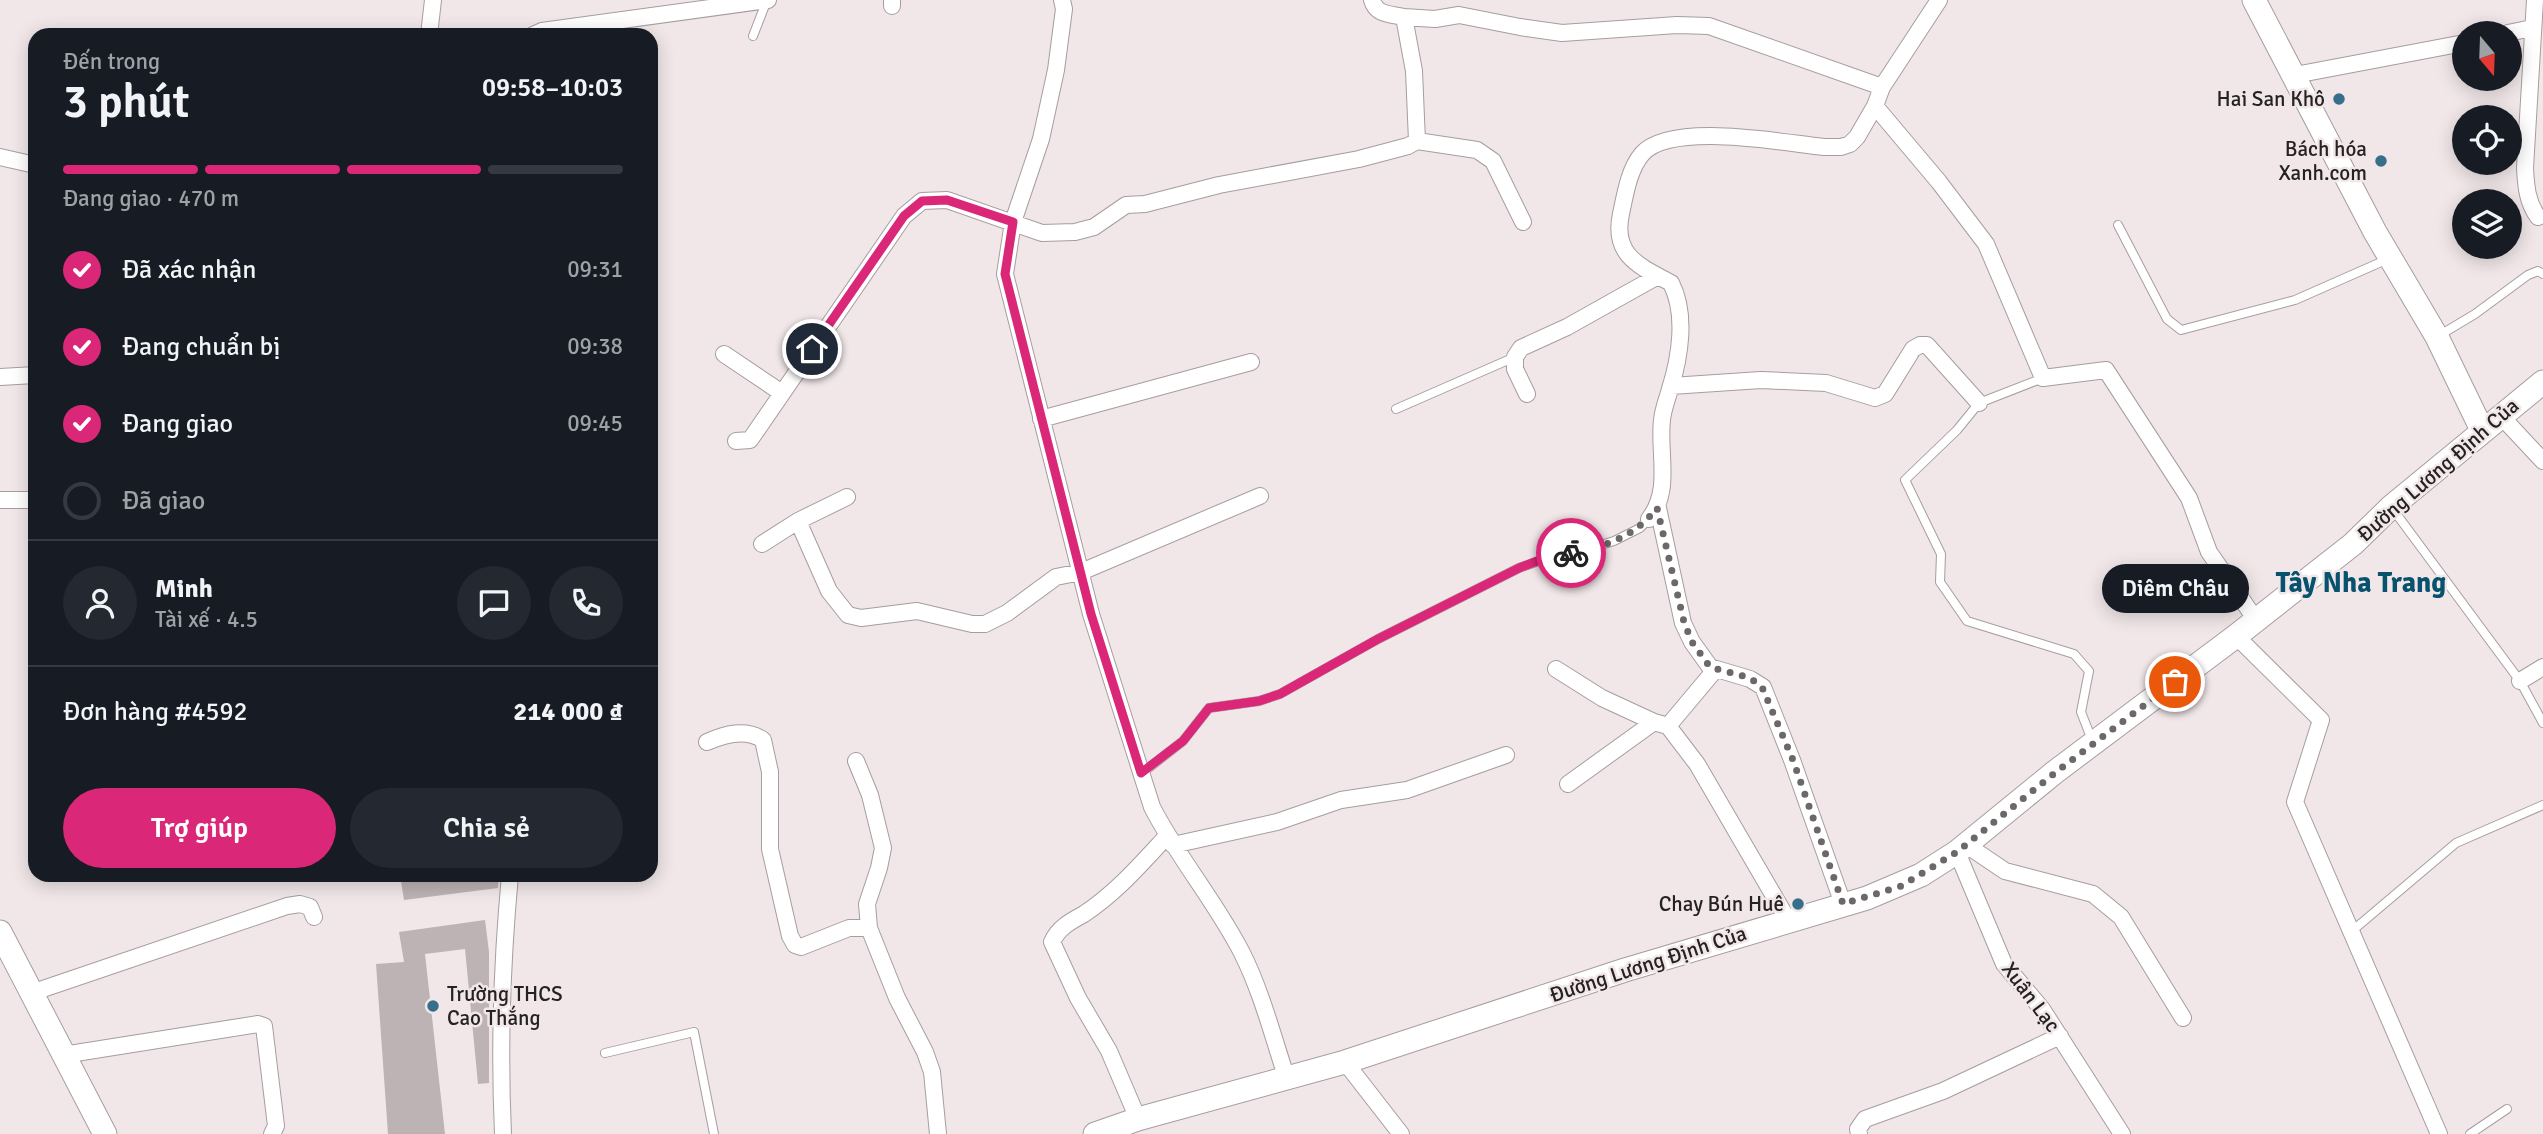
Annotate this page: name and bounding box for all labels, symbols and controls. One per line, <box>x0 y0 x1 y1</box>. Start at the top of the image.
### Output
north arrow <box>2452 21 2522 91</box>
map controls <box>2452 21 2522 259</box>
text: Đến trong <box>63 47 160 76</box>
text: 09:58–10:03 <box>482 72 623 104</box>
text: 3 phút <box>63 74 189 130</box>
place label: Hai San Khô <box>2217 86 2325 112</box>
marker: Hai San Khô <box>2331 91 2347 107</box>
button: locate <box>2452 105 2522 175</box>
place label: Bách hóa Xanh.com <box>2278 136 2367 186</box>
marker: Bách hóa Xanh.com <box>2373 153 2389 169</box>
text: Đang giao · 470 m <box>63 184 239 213</box>
button: layers <box>2452 189 2522 259</box>
icon: check <box>63 251 101 289</box>
text: Đã xác nhận <box>122 254 256 286</box>
text: 09:31 <box>567 255 623 284</box>
pin <box>782 319 842 379</box>
icon: check <box>63 328 101 366</box>
icon: home <box>793 330 831 368</box>
text: Đang chuẩn bị <box>122 331 280 363</box>
text: 09:38 <box>567 332 623 361</box>
street label: Đường Lương Định Của <box>2352 393 2524 547</box>
icon: check <box>63 405 101 443</box>
text: Đang giao <box>122 408 233 440</box>
text: 09:45 <box>567 409 623 438</box>
text: Đã giao <box>122 485 205 517</box>
courier <box>1536 518 1606 588</box>
icon: bike <box>1552 534 1590 572</box>
callout: Diêm Châu <box>2102 563 2248 612</box>
button: person <box>63 566 137 640</box>
button: chat <box>457 566 531 640</box>
button: phone <box>549 566 623 640</box>
district label: Tây Nha Trang <box>2276 566 2446 600</box>
text: Minh <box>155 573 213 605</box>
text: Diêm Châu <box>2122 574 2229 603</box>
text: Tài xế · 4.5 <box>155 605 258 634</box>
pin <box>2145 652 2205 712</box>
icon: bag <box>2156 663 2194 701</box>
text: Đơn hàng #4592 <box>63 696 248 728</box>
text: 214 000 ₫ <box>513 696 623 728</box>
button: Trợ giúp <box>63 788 336 868</box>
button: Chia sẻ <box>350 788 623 868</box>
place label: Chay Bún Huê <box>1659 891 1784 917</box>
marker: Chay Bún Huê <box>1790 896 1806 912</box>
street label: Đường Lương Định Của <box>1546 920 1750 1008</box>
street label: Xuân Lạc <box>1996 957 2066 1037</box>
place label: Trường THCS Cao Thắng <box>447 981 563 1031</box>
marker: Trường THCS Cao Thắng <box>425 998 441 1014</box>

